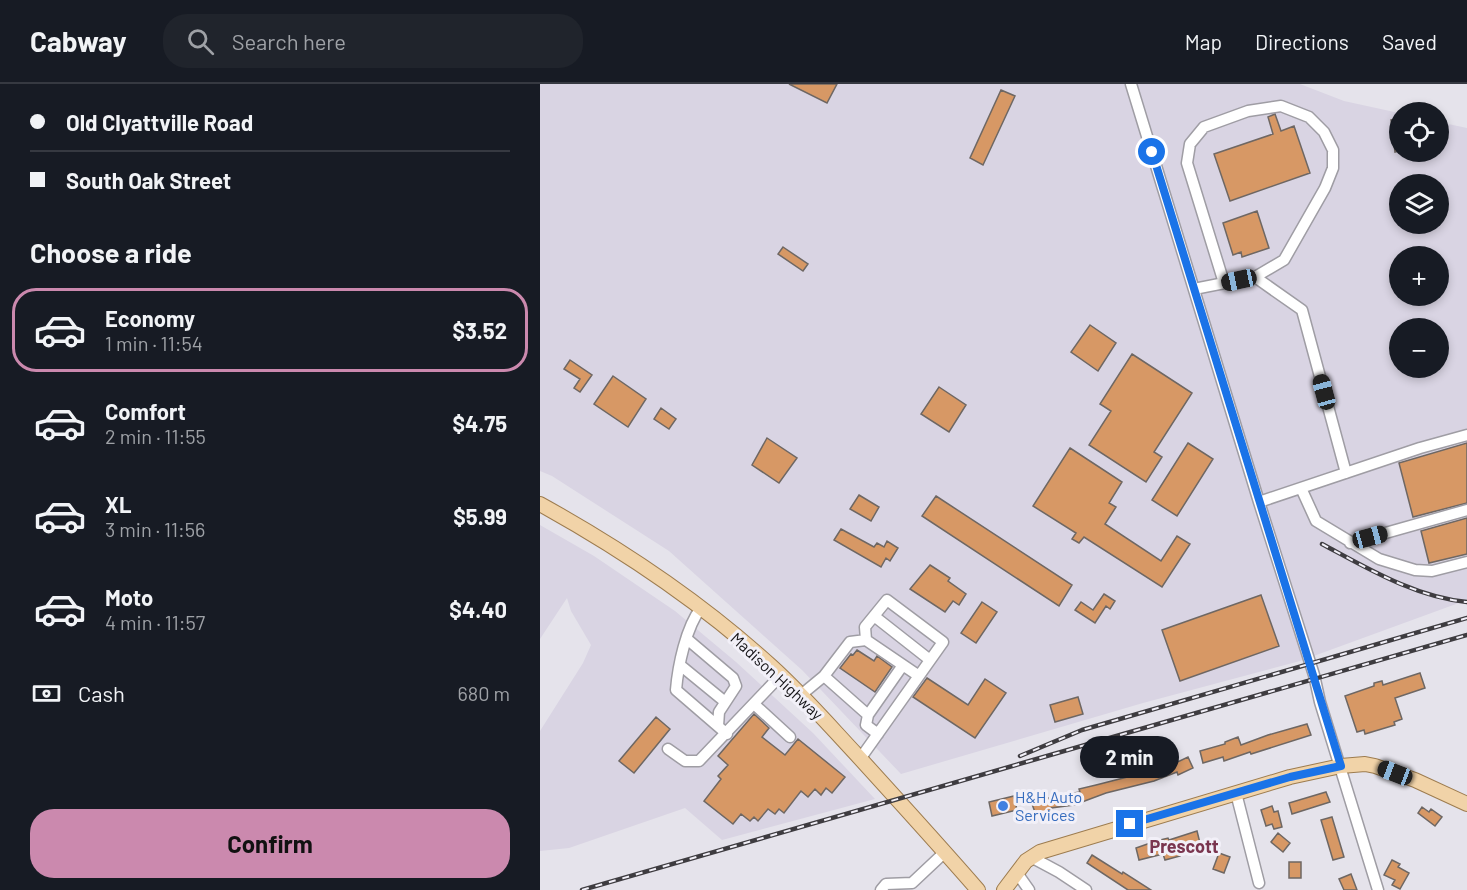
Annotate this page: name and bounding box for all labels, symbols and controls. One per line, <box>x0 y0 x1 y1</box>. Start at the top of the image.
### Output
search box <box>163 14 583 68</box>
text: Cabway <box>30 24 127 58</box>
icon: search <box>184 25 217 58</box>
text: Search here <box>232 28 346 54</box>
text: Map <box>1185 29 1222 54</box>
text: Directions <box>1255 29 1349 54</box>
text: Saved <box>1382 29 1437 54</box>
map controls <box>1389 102 1449 378</box>
button: locate <box>1389 102 1449 162</box>
text: Old Clyattville Road <box>66 109 253 135</box>
route start <box>1138 138 1165 165</box>
text: South Oak Street <box>66 167 231 193</box>
button: layers <box>1389 174 1449 234</box>
text: Choose a ride <box>30 236 192 268</box>
button: + <box>1389 246 1449 306</box>
car <box>1220 267 1258 293</box>
icon: car <box>33 303 87 357</box>
text: Economy <box>105 305 195 331</box>
text: $3.52 <box>452 317 507 343</box>
button: − <box>1389 318 1449 378</box>
text: 1 min · 11:54 <box>105 331 203 355</box>
car <box>1311 372 1337 412</box>
icon: car <box>33 396 87 450</box>
text: Comfort <box>105 398 186 424</box>
text: $4.75 <box>452 410 507 436</box>
text: 2 min · 11:55 <box>105 424 206 448</box>
icon: car <box>33 489 87 543</box>
text: XL <box>105 491 131 517</box>
text: $5.99 <box>453 503 507 529</box>
text: 3 min · 11:56 <box>105 517 205 541</box>
car <box>1350 524 1390 550</box>
icon: car <box>33 582 87 636</box>
text: Moto <box>105 584 153 610</box>
text: $4.40 <box>449 596 507 622</box>
text: 4 min · 11:57 <box>105 610 205 634</box>
street label: Madison Highway <box>727 628 828 724</box>
icon: cash <box>30 677 63 710</box>
text: Cash <box>78 680 125 706</box>
text: 680 m <box>457 681 510 705</box>
callout: 2 min <box>1080 737 1180 779</box>
text: 2 min <box>1106 745 1153 769</box>
car <box>1375 758 1415 788</box>
place label: H&H Auto Services <box>1015 787 1082 824</box>
marker: H&H Auto Services <box>996 799 1010 813</box>
button: Confirm <box>30 809 510 878</box>
route end <box>1116 810 1143 837</box>
district label: Prescott <box>1149 835 1219 857</box>

